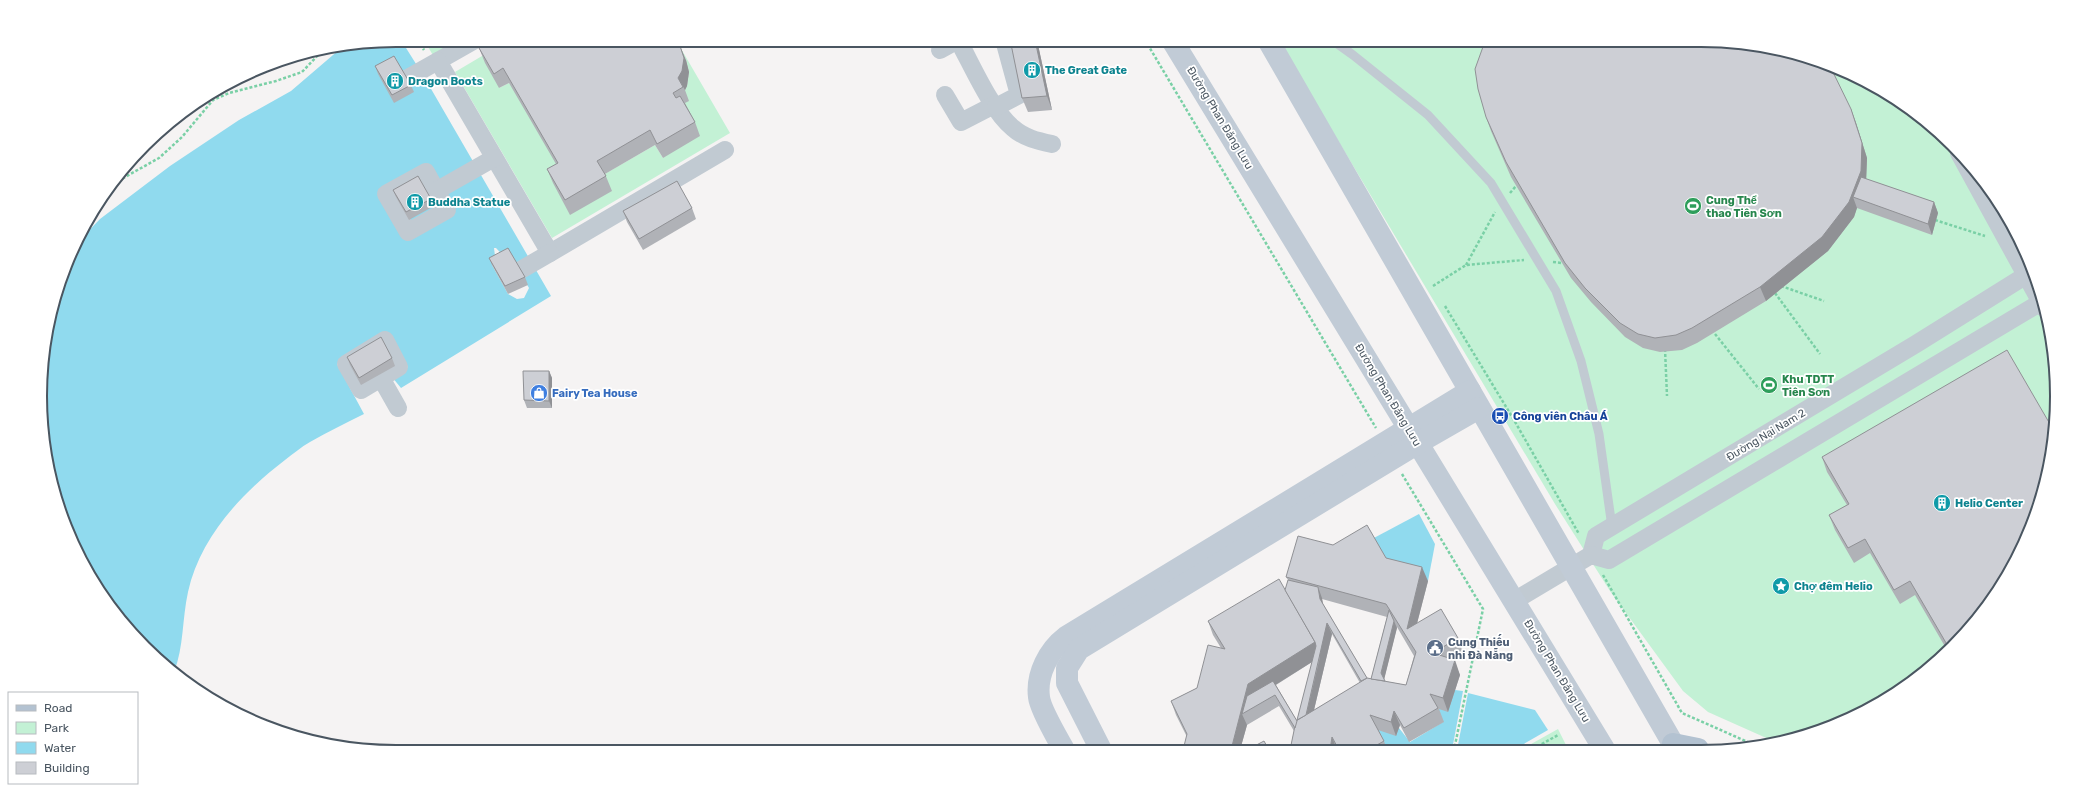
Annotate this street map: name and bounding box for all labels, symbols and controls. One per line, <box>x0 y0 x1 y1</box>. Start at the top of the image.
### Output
building icon: The Great Gate <box>1022 60 1042 80</box>
place label: The Great Gate <box>1045 64 1128 77</box>
street label: Đường Phan Đăng Lưu <box>1184 64 1256 172</box>
building icon: Dragon Boots <box>385 71 405 91</box>
place label: Dragon Boots <box>408 75 483 88</box>
building icon: Buddha Statue <box>405 192 425 212</box>
place label: Cung Thể thao Tiên Sơn <box>1706 194 1782 220</box>
place label: Buddha Statue <box>428 196 511 209</box>
sports icon: Cung Thể thao Tiên Sơn <box>1683 196 1703 216</box>
street label: Đường Phan Đăng Lưu <box>1352 341 1424 449</box>
place label: Khu TDTT Tiên Sơn <box>1782 373 1834 399</box>
sports icon: Khu TDTT Tiên Sơn <box>1759 375 1779 395</box>
shop icon: Fairy Tea House <box>529 383 549 403</box>
place label: Fairy Tea House <box>552 387 638 400</box>
bus stop icon: Công viên Châu Á <box>1490 406 1510 426</box>
street label: Đường Nại Nam 2 <box>1724 406 1808 464</box>
place label: Công viên Châu Á <box>1513 410 1608 423</box>
building icon: Helio Center <box>1932 493 1952 513</box>
place label: Helio Center <box>1955 497 2023 510</box>
place icon: Chợ đêm Helio <box>1771 576 1791 596</box>
place label: Chợ đêm Helio <box>1794 580 1873 593</box>
street label: Đường Phan Đăng Lưu <box>1521 617 1593 725</box>
place label: Cung Thiếu nhi Đà Nẵng <box>1448 634 1513 662</box>
public building icon: Cung Thiếu nhi Đà Nẵng <box>1425 638 1445 658</box>
legend <box>8 692 138 784</box>
text: Road <box>44 701 72 715</box>
text: Park <box>44 721 70 735</box>
text: Water <box>44 741 76 755</box>
text: Building <box>44 761 90 775</box>

